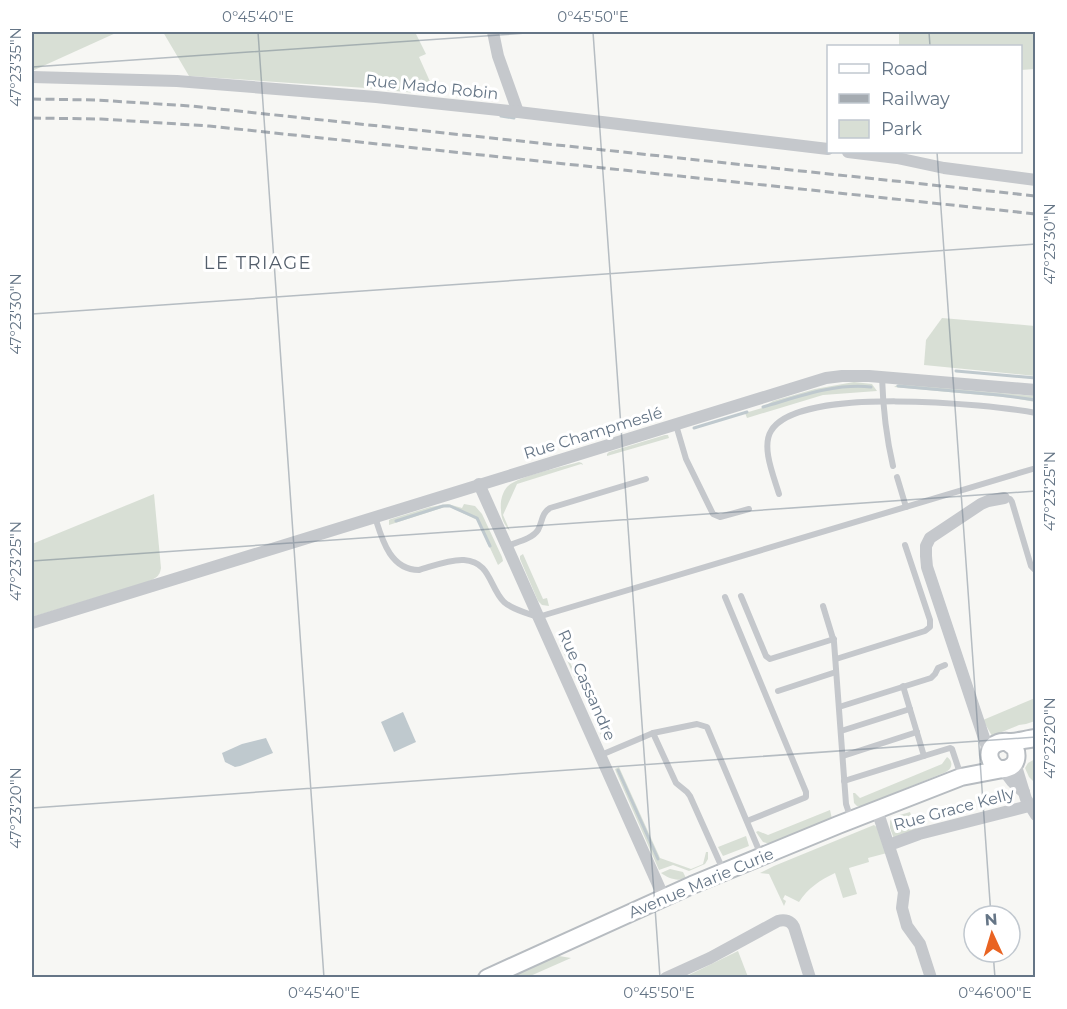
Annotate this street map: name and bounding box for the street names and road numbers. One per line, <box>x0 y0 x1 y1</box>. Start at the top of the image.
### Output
street label: Rue Mado Robin <box>365 71 499 103</box>
street label: Rue Champmeslé <box>521 403 665 463</box>
street label: Rue Cassandre <box>554 627 620 743</box>
street label: Rue Grace Kelly <box>891 784 1017 834</box>
street label: Avenue Marie Curie <box>626 844 776 922</box>

